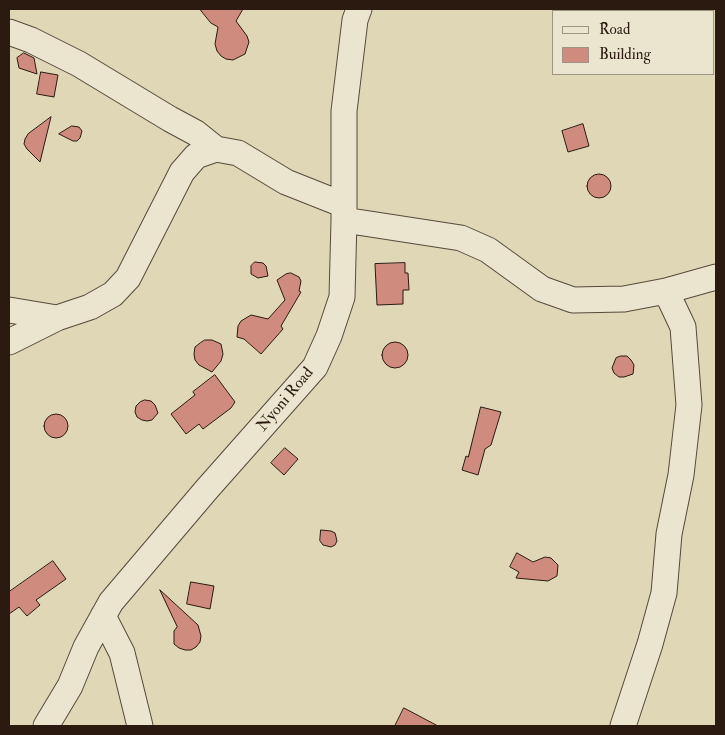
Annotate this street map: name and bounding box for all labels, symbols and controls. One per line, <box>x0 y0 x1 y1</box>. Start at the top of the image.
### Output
legend <box>552 10 715 75</box>
text: Road <box>599 20 630 39</box>
text: Building <box>599 45 651 64</box>
street label: Nyoni Road <box>254 364 318 436</box>

